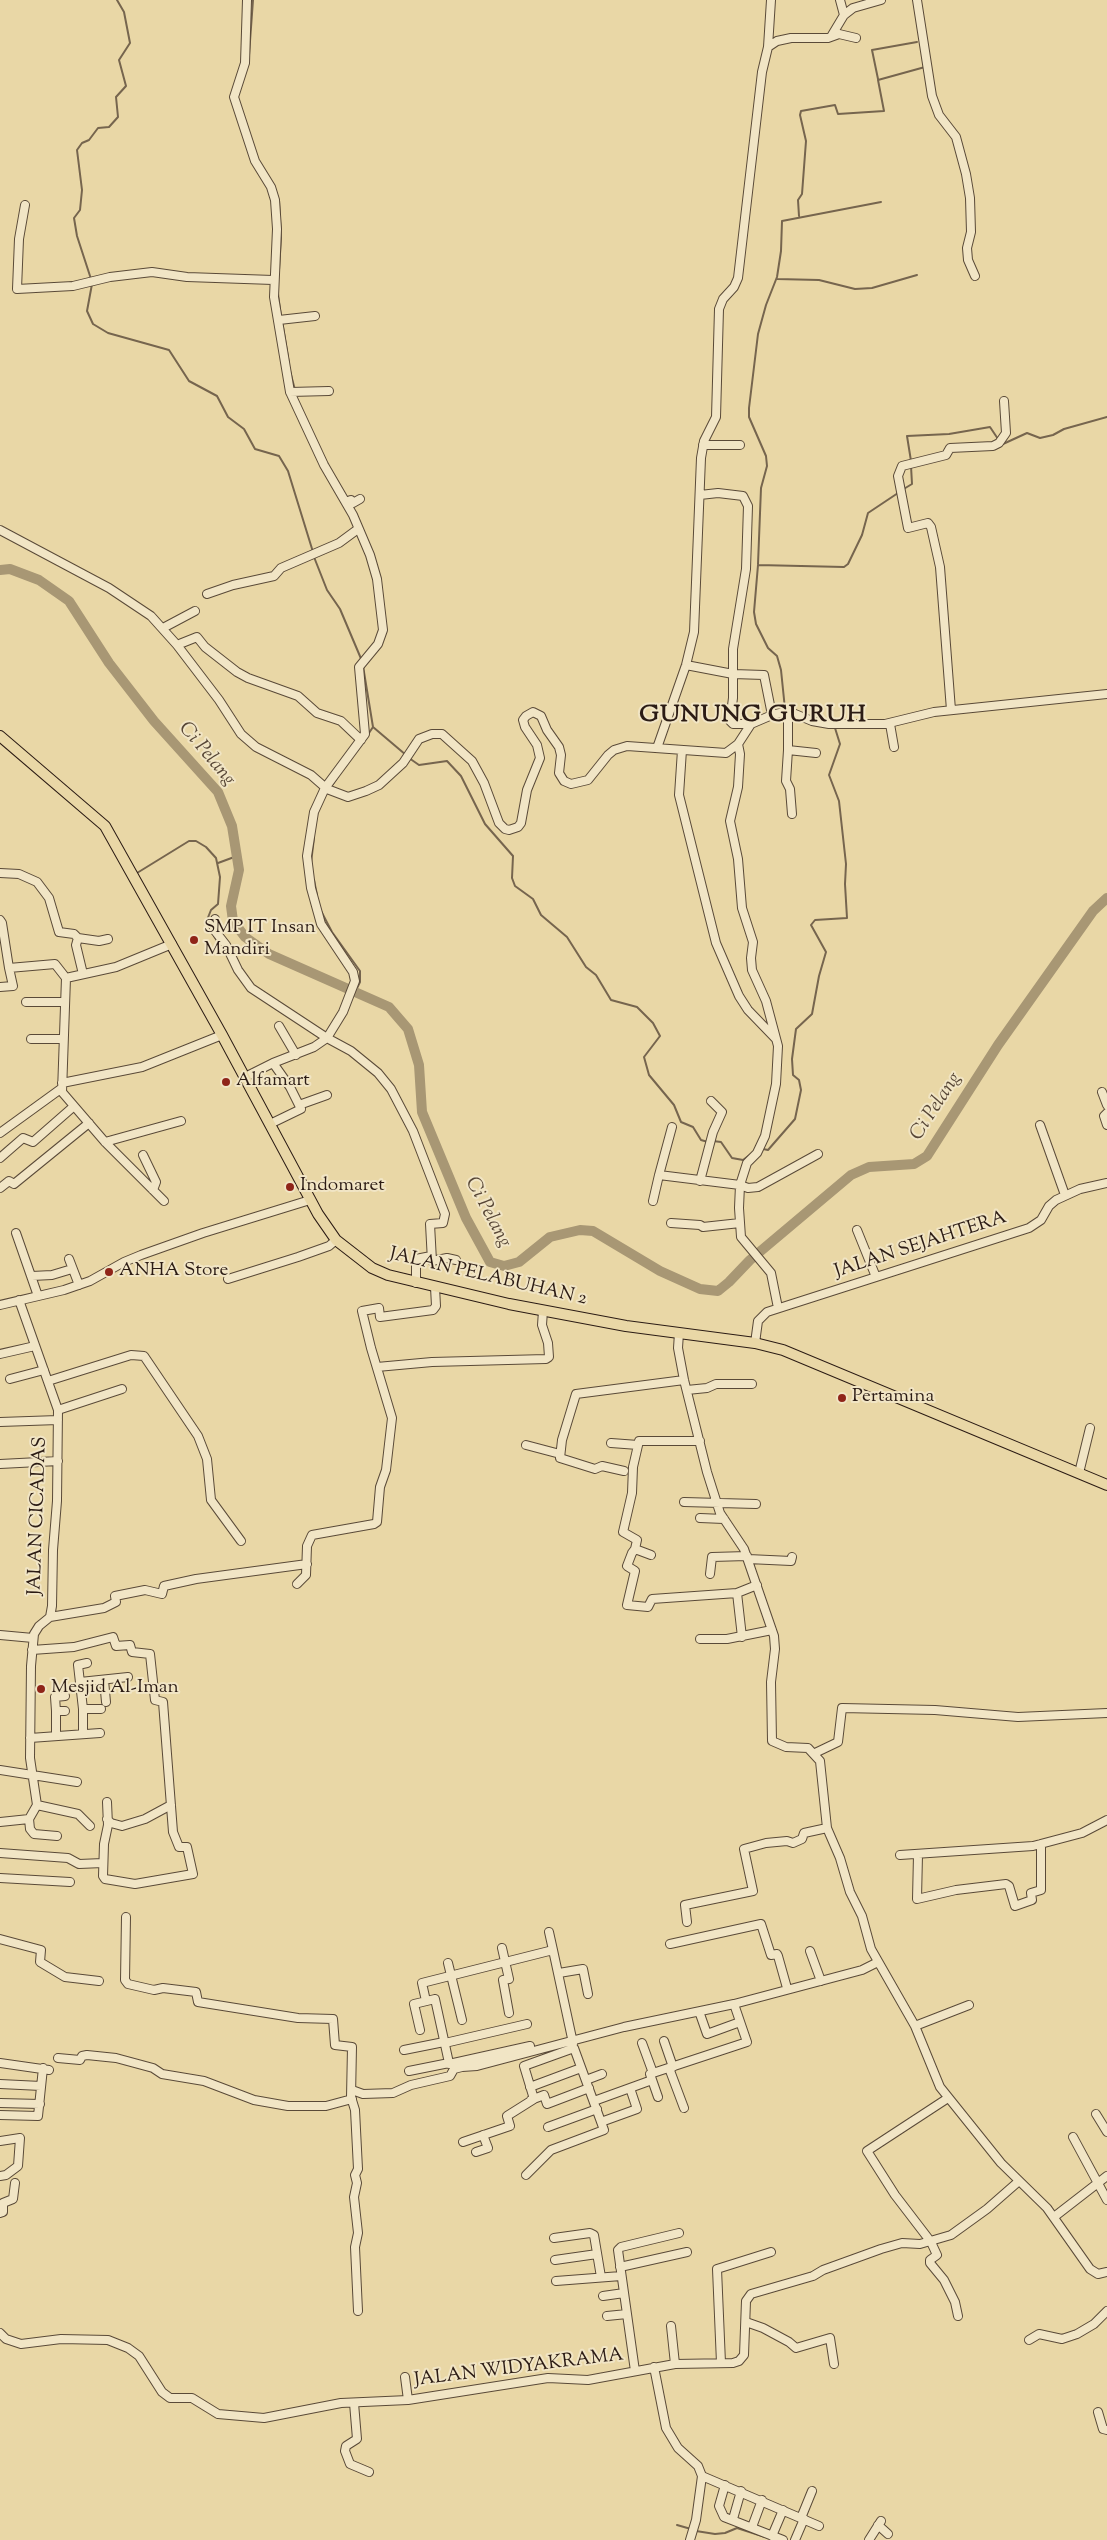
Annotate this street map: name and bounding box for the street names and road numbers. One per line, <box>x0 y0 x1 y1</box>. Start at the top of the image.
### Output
street label: JALAN SEJAHTERA <box>832 1207 1010 1285</box>
street label: JALAN PELABUHAN 2 <box>387 1244 589 1312</box>
street label: JALAN CICADAS <box>25 1436 53 1596</box>
street label: JALAN WIDYAKRAMA <box>413 2345 625 2393</box>

